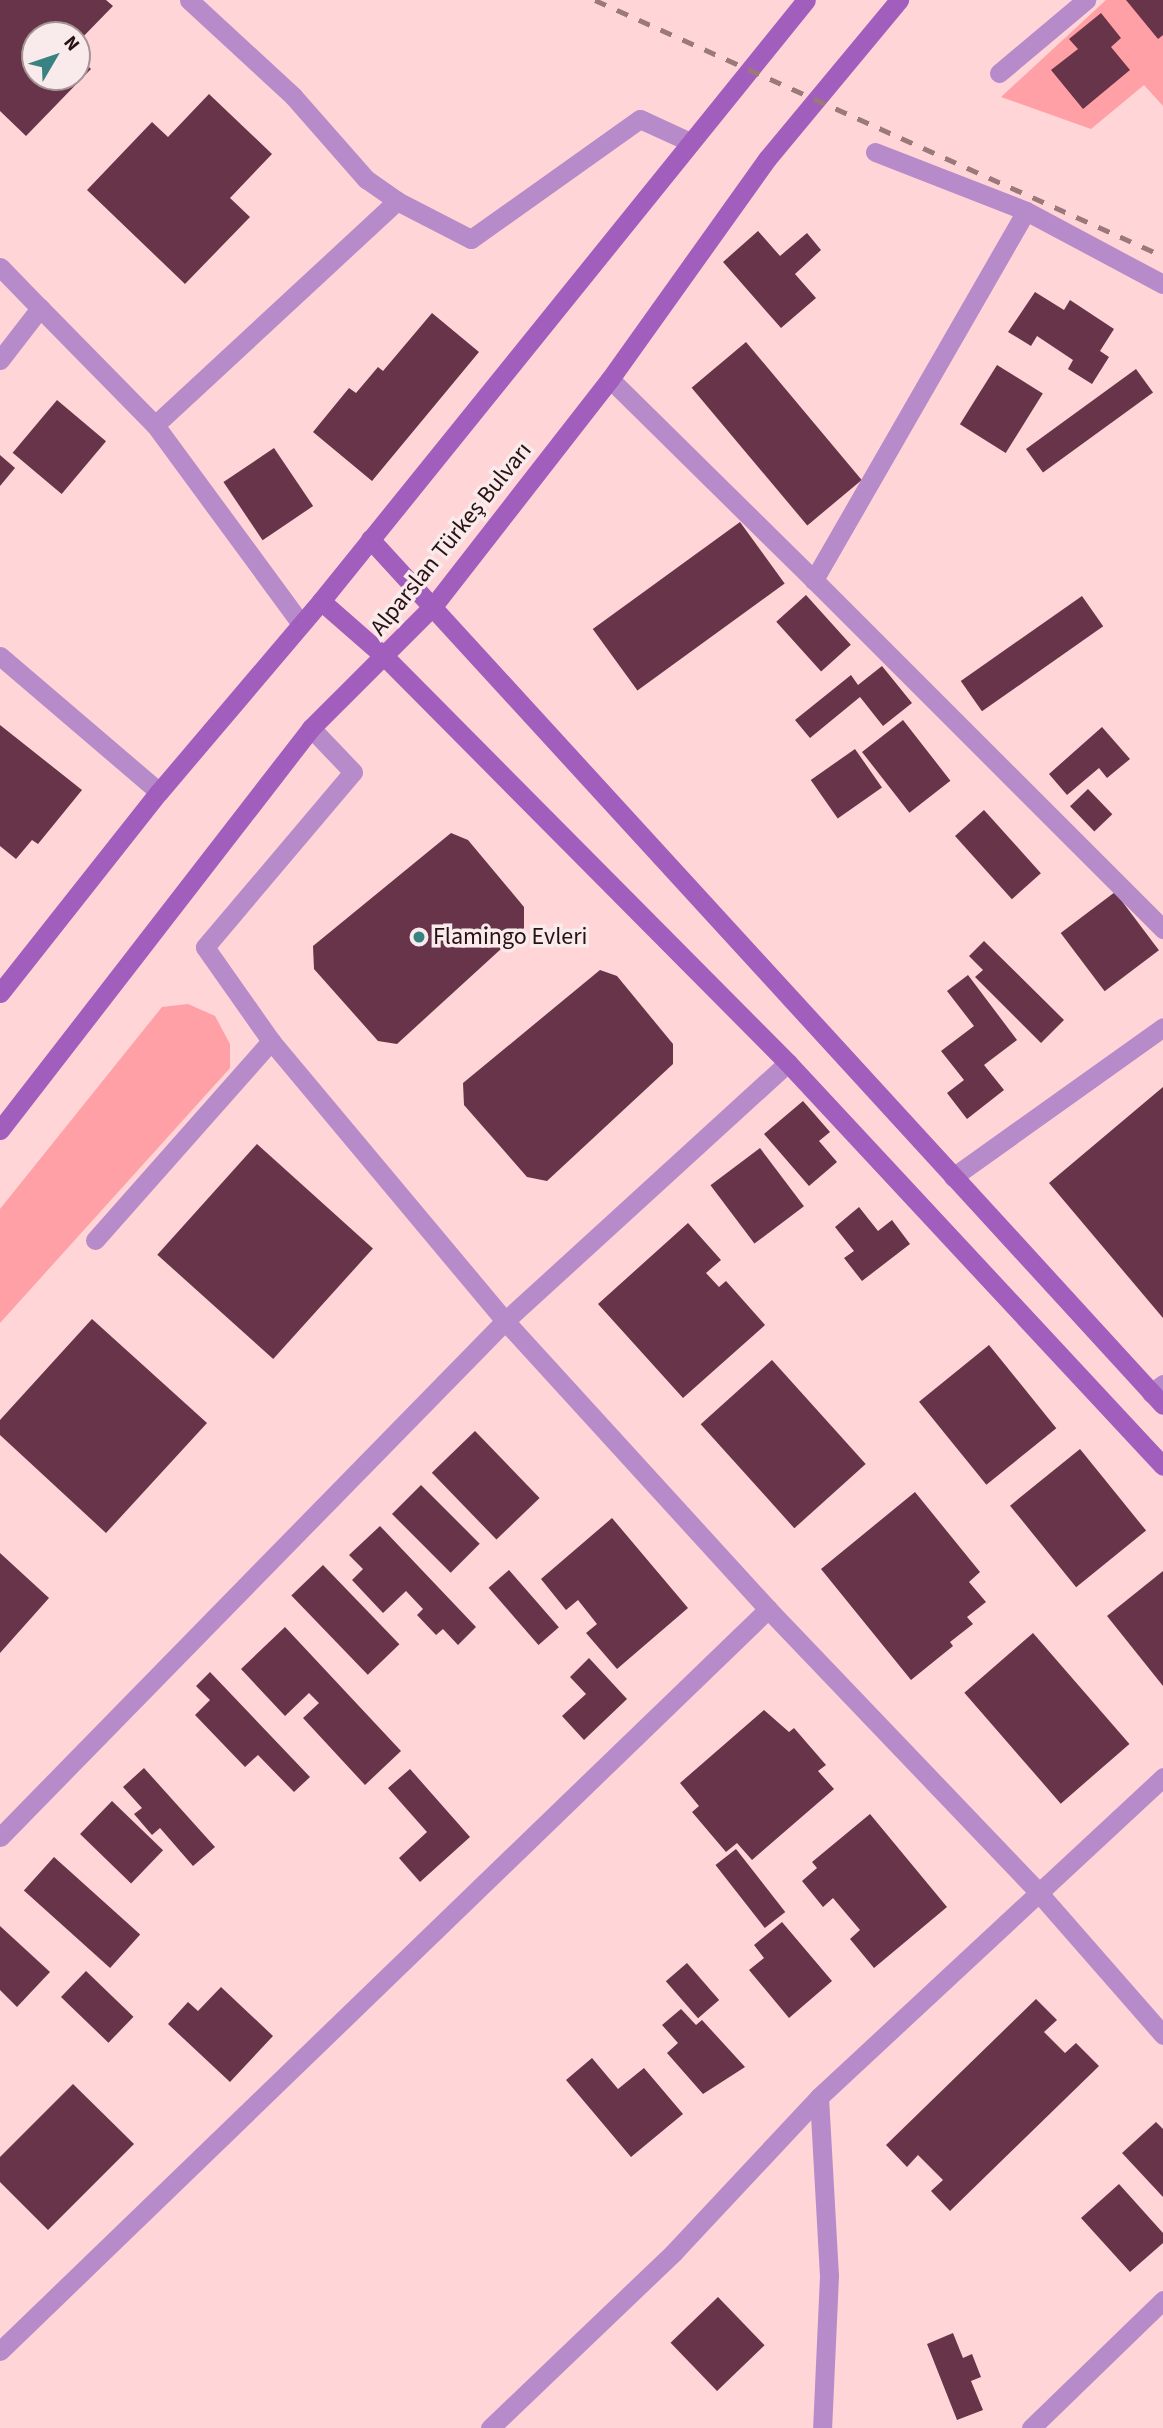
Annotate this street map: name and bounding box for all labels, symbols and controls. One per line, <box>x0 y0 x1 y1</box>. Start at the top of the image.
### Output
north arrow <box>21 21 91 91</box>
text: N <box>57 30 86 57</box>
street label: Alparslan Türkeş Bulvarı <box>364 437 538 641</box>
place label: Flamingo Evleri <box>433 923 587 951</box>
marker: Flamingo Evleri <box>411 929 427 945</box>

